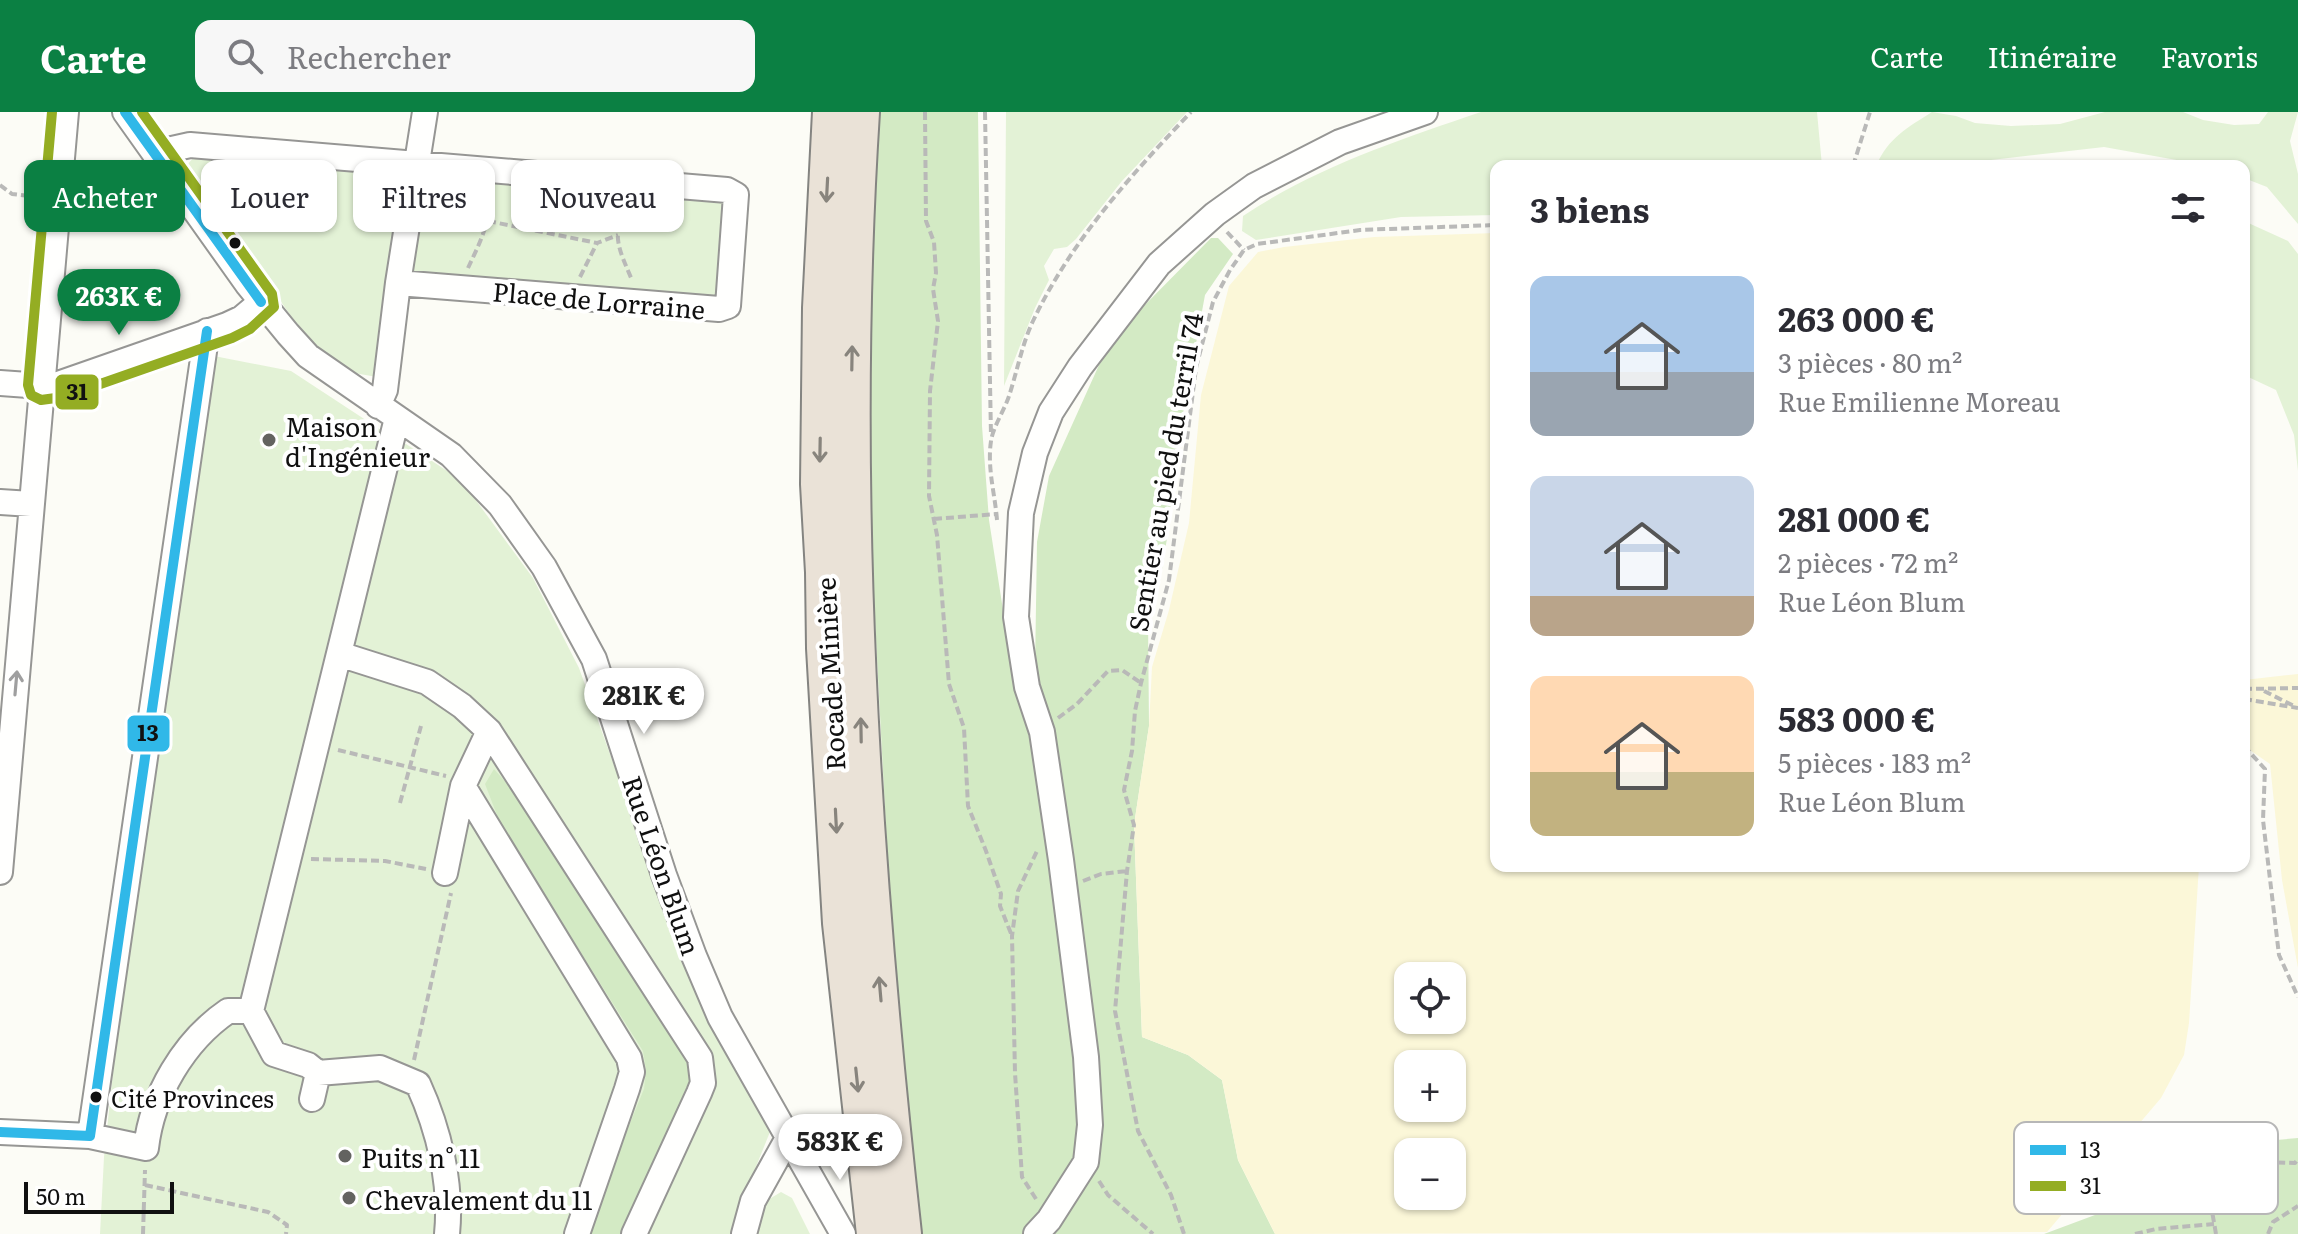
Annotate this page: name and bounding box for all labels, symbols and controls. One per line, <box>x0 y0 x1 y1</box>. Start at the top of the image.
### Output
search box <box>195 20 755 92</box>
text: Carte <box>40 28 147 85</box>
icon: search <box>223 34 267 78</box>
text: Rechercher <box>287 34 451 78</box>
text: Carte <box>1870 35 1943 77</box>
text: Itinéraire <box>1987 35 2117 77</box>
text: Favoris <box>2161 35 2258 77</box>
chip: Acheter <box>24 160 185 232</box>
chip: Louer <box>201 160 337 232</box>
chip: Filtres <box>353 160 495 232</box>
chip: Nouveau <box>511 160 684 232</box>
one-way arrow <box>819 176 834 203</box>
text: 3 biens <box>1530 183 1649 233</box>
icon: filters <box>2166 186 2210 230</box>
unlabelled marker <box>227 235 243 251</box>
pin: 263K € <box>54 269 184 337</box>
street label: Place de Lorraine <box>491 270 707 328</box>
text: 263K € <box>75 275 163 314</box>
text: 263 000 € <box>1778 292 1935 342</box>
icon: home <box>1594 308 1690 404</box>
street label: Sentier au pied du terril 74 <box>1117 309 1211 635</box>
text: 3 pièces · 80 m² <box>1778 342 1962 381</box>
one-way arrow <box>845 345 860 372</box>
line badge: 31 <box>54 373 100 411</box>
text: 31 <box>66 374 88 407</box>
text: Rue Emilienne Moreau <box>1778 381 2061 420</box>
place label: Maison d'Ingénieur <box>285 406 431 475</box>
marker: Maison d'Ingénieur <box>260 431 278 449</box>
one-way arrow <box>812 436 828 463</box>
text: 281 000 € <box>1778 492 1930 542</box>
icon: home <box>1594 508 1690 604</box>
text: 2 pièces · 72 m² <box>1778 542 1958 581</box>
street label: Rocade Minière <box>804 576 854 772</box>
text: Rue Léon Blum <box>1778 581 1966 620</box>
pin: 281K € <box>579 668 709 736</box>
one-way arrow <box>9 670 24 697</box>
text: 281K € <box>602 674 686 713</box>
text: 583 000 € <box>1778 692 1935 742</box>
icon: home <box>1594 708 1690 804</box>
line badge: 13 <box>126 714 171 753</box>
text: 13 <box>137 715 159 748</box>
one-way arrow <box>854 717 869 744</box>
text: 5 pièces · 183 m² <box>1778 742 1971 781</box>
street label: Rue Léon Blum <box>614 770 712 960</box>
text: Rue Léon Blum <box>1778 781 1966 820</box>
one-way arrow <box>829 807 844 834</box>
map controls <box>1394 962 1466 1210</box>
button: locate <box>1394 962 1466 1034</box>
one-way arrow <box>873 976 888 1003</box>
button: + <box>1394 1050 1466 1122</box>
one-way arrow <box>849 1066 864 1093</box>
place label: Cité Provinces <box>111 1080 274 1115</box>
marker: Cité Provinces <box>88 1089 104 1105</box>
pin: 583K € <box>775 1114 905 1182</box>
text: 583K € <box>796 1120 884 1159</box>
legend <box>2014 1122 2278 1214</box>
text: 13 <box>2080 1132 2101 1165</box>
place label: Puits n° 11 <box>361 1137 480 1176</box>
button: − <box>1394 1138 1466 1210</box>
marker: Puits n° 11 <box>336 1147 354 1165</box>
text: 31 <box>2080 1168 2101 1201</box>
scale bar <box>24 1178 174 1214</box>
text: 50 m <box>36 1179 86 1212</box>
place label: Chevalement du 11 <box>365 1179 593 1218</box>
marker: Chevalement du 11 <box>340 1189 358 1207</box>

